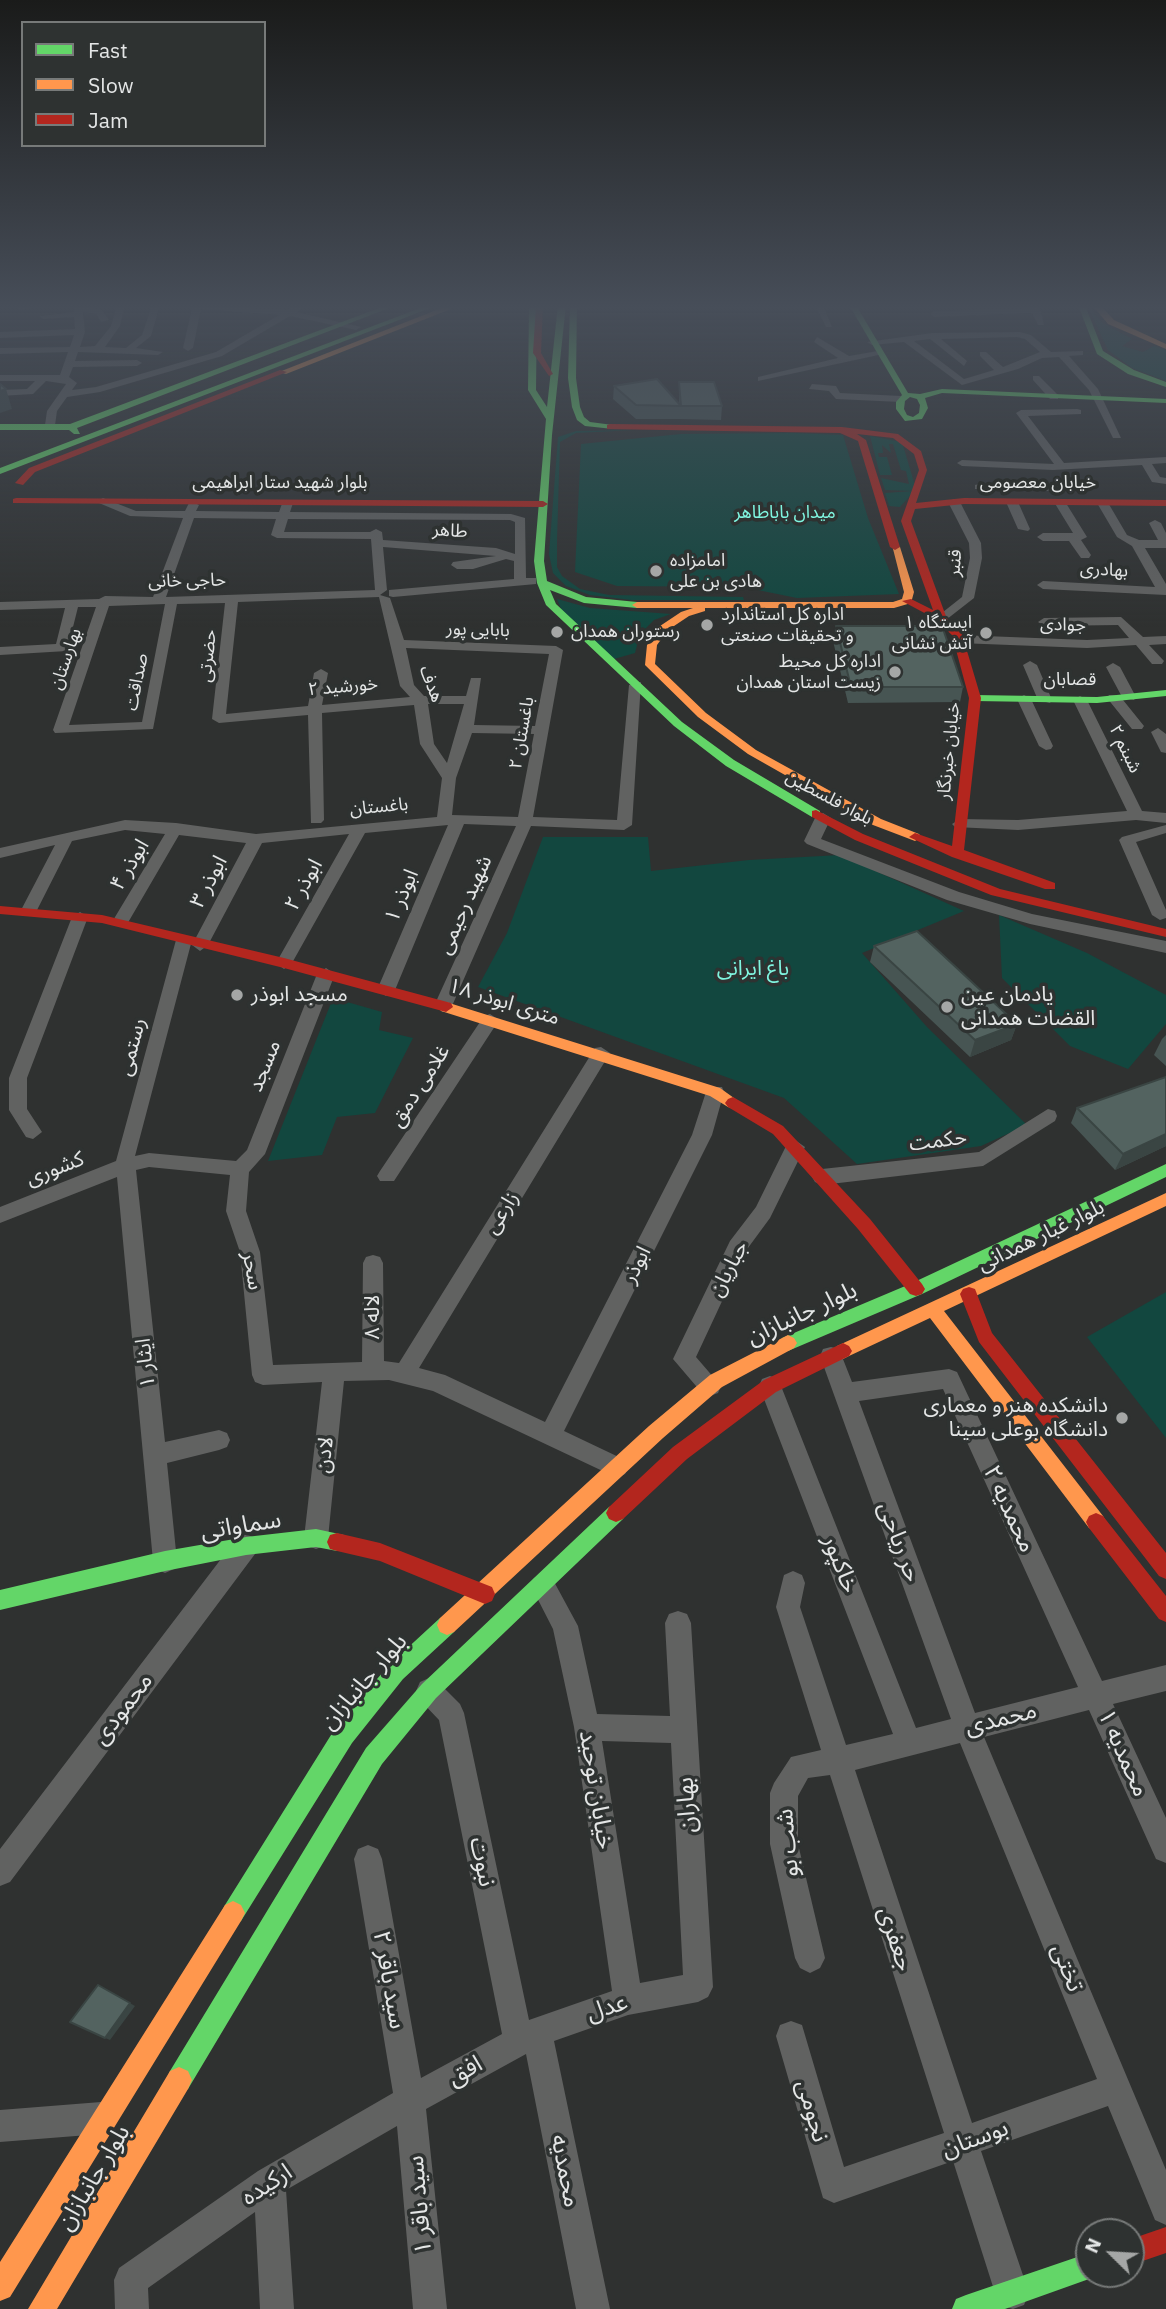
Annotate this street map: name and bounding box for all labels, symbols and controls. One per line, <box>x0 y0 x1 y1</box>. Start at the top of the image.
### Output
legend <box>21 21 266 147</box>
text: Fast <box>88 36 128 64</box>
text: Slow <box>88 71 134 99</box>
text: Jam <box>88 106 128 134</box>
street label: بلوار شهید ستار ابراهیمی <box>192 472 368 494</box>
street label: خیابان معصومی <box>980 472 1096 494</box>
park label: میدان باباطاهر <box>734 502 836 524</box>
street label: طاهر <box>432 519 468 543</box>
street label: قنبر <box>943 549 967 577</box>
place label: امامزاده هادی بن علی <box>670 550 762 592</box>
street label: بهادری <box>1079 558 1129 582</box>
marker: امامزاده هادی بن علی <box>648 563 664 579</box>
street label: حاجی خانی <box>148 570 226 592</box>
place label: اداره کل استاندارد و تحقیقات صنعتی <box>721 604 854 646</box>
place label: ایستگاه ۱ آتش نشانی <box>892 612 972 654</box>
street label: جوادی <box>1040 614 1086 636</box>
marker: اداره کل استاندارد و تحقیقات صنعتی <box>699 617 715 633</box>
street label: بابایی پور <box>446 618 510 642</box>
place label: رستوران همدان <box>571 621 680 643</box>
marker: رستوران همدان <box>549 624 565 640</box>
street label: بهارستان <box>45 625 87 693</box>
marker: ایستگاه ۱ آتش نشانی <box>978 625 994 641</box>
street label: حضرتی <box>194 629 222 683</box>
place label: اداره کل محیط زیست استان همدان <box>736 651 881 694</box>
street label: صداقت <box>121 652 153 712</box>
street label: هدف <box>414 663 448 705</box>
marker: اداره کل محیط زیست استان همدان <box>887 664 903 680</box>
street label: قصابان <box>1044 669 1096 691</box>
street label: خورشید ۲ <box>307 673 379 701</box>
street label: باغستان ۲ <box>505 695 539 771</box>
street label: خیابان خبرنگار <box>933 701 965 801</box>
street label: شبنم ۲ <box>1104 721 1146 777</box>
street label: بلوار فلسطین <box>782 766 876 830</box>
street label: باغستان <box>349 794 409 820</box>
street label: ابوذر ۴ <box>105 835 155 895</box>
street label: ابوذر ۳ <box>185 852 233 912</box>
street label: شهید رحیمی <box>432 852 498 958</box>
street label: ابوذر ۲ <box>280 855 328 915</box>
street label: ابوذر ۱ <box>380 866 424 926</box>
park label: باغ ایرانی <box>717 956 789 982</box>
street label: ۱۸ متری ابوذر <box>445 973 563 1031</box>
place label: مسجد ابوذر <box>251 982 348 1008</box>
place label: یادمان عین القضات همدانی <box>961 982 1095 1032</box>
marker: مسجد ابوذر <box>229 987 245 1003</box>
marker: یادمان عین القضات همدانی <box>939 999 955 1015</box>
street label: رستمی <box>112 1015 152 1079</box>
street label: مسجد <box>243 1037 287 1095</box>
street label: غلامی دمق <box>384 1040 456 1132</box>
street label: حکمت <box>908 1125 968 1157</box>
street label: کشوری <box>22 1146 88 1192</box>
street label: زارعی <box>479 1187 525 1239</box>
street label: بلوار غبار همدانی <box>974 1195 1108 1277</box>
street label: جباریان <box>704 1237 754 1301</box>
street label: ابوذر <box>617 1242 657 1288</box>
street label: سحر <box>236 1250 268 1292</box>
street label: بلوار جانبازان <box>742 1276 862 1352</box>
street label: لاله ۸ <box>360 1295 386 1339</box>
street label: ایثار ۱ <box>131 1337 161 1389</box>
place label: دانشکده هنر و معماری دانشگاه بوعلی سینا <box>923 1393 1108 1443</box>
marker: دانشکده هنر و معماری دانشگاه بوعلی سینا <box>1114 1410 1130 1426</box>
street label: لادن <box>311 1435 339 1475</box>
street label: محمدیه ۲ <box>976 1461 1042 1557</box>
street label: حر ریاحی <box>871 1498 927 1586</box>
street label: سماواتی <box>199 1505 283 1547</box>
street label: خاکپور <box>816 1531 864 1597</box>
street label: بلوار جانبازان <box>314 1628 414 1736</box>
street label: محمودی <box>87 1667 159 1751</box>
street label: محمدی <box>962 1696 1040 1742</box>
street label: محمدیه ۱ <box>1091 1705 1155 1801</box>
street label: خیابان توحید <box>572 1728 620 1852</box>
street label: بهاران <box>671 1776 703 1834</box>
street label: شب بو <box>771 1808 805 1878</box>
street label: نبوت <box>463 1835 501 1889</box>
street label: جعفری <box>871 1903 919 1975</box>
street label: سید باقر ۲ <box>366 1929 412 2031</box>
street label: تختی <box>1044 1940 1090 1996</box>
street label: عدل <box>583 1988 631 2028</box>
street label: افق <box>442 2050 488 2092</box>
street label: نجومی <box>789 2077 835 2145</box>
street label: بوستان <box>938 2114 1012 2164</box>
street label: بلوار جانبازان <box>51 2120 137 2236</box>
street label: محمدیه <box>544 2132 586 2210</box>
street label: سید باقر ۱ <box>401 2154 439 2256</box>
street label: ارکیده <box>236 2158 298 2212</box>
north arrow <box>1075 2218 1145 2288</box>
text: N <box>1079 2234 1106 2256</box>

